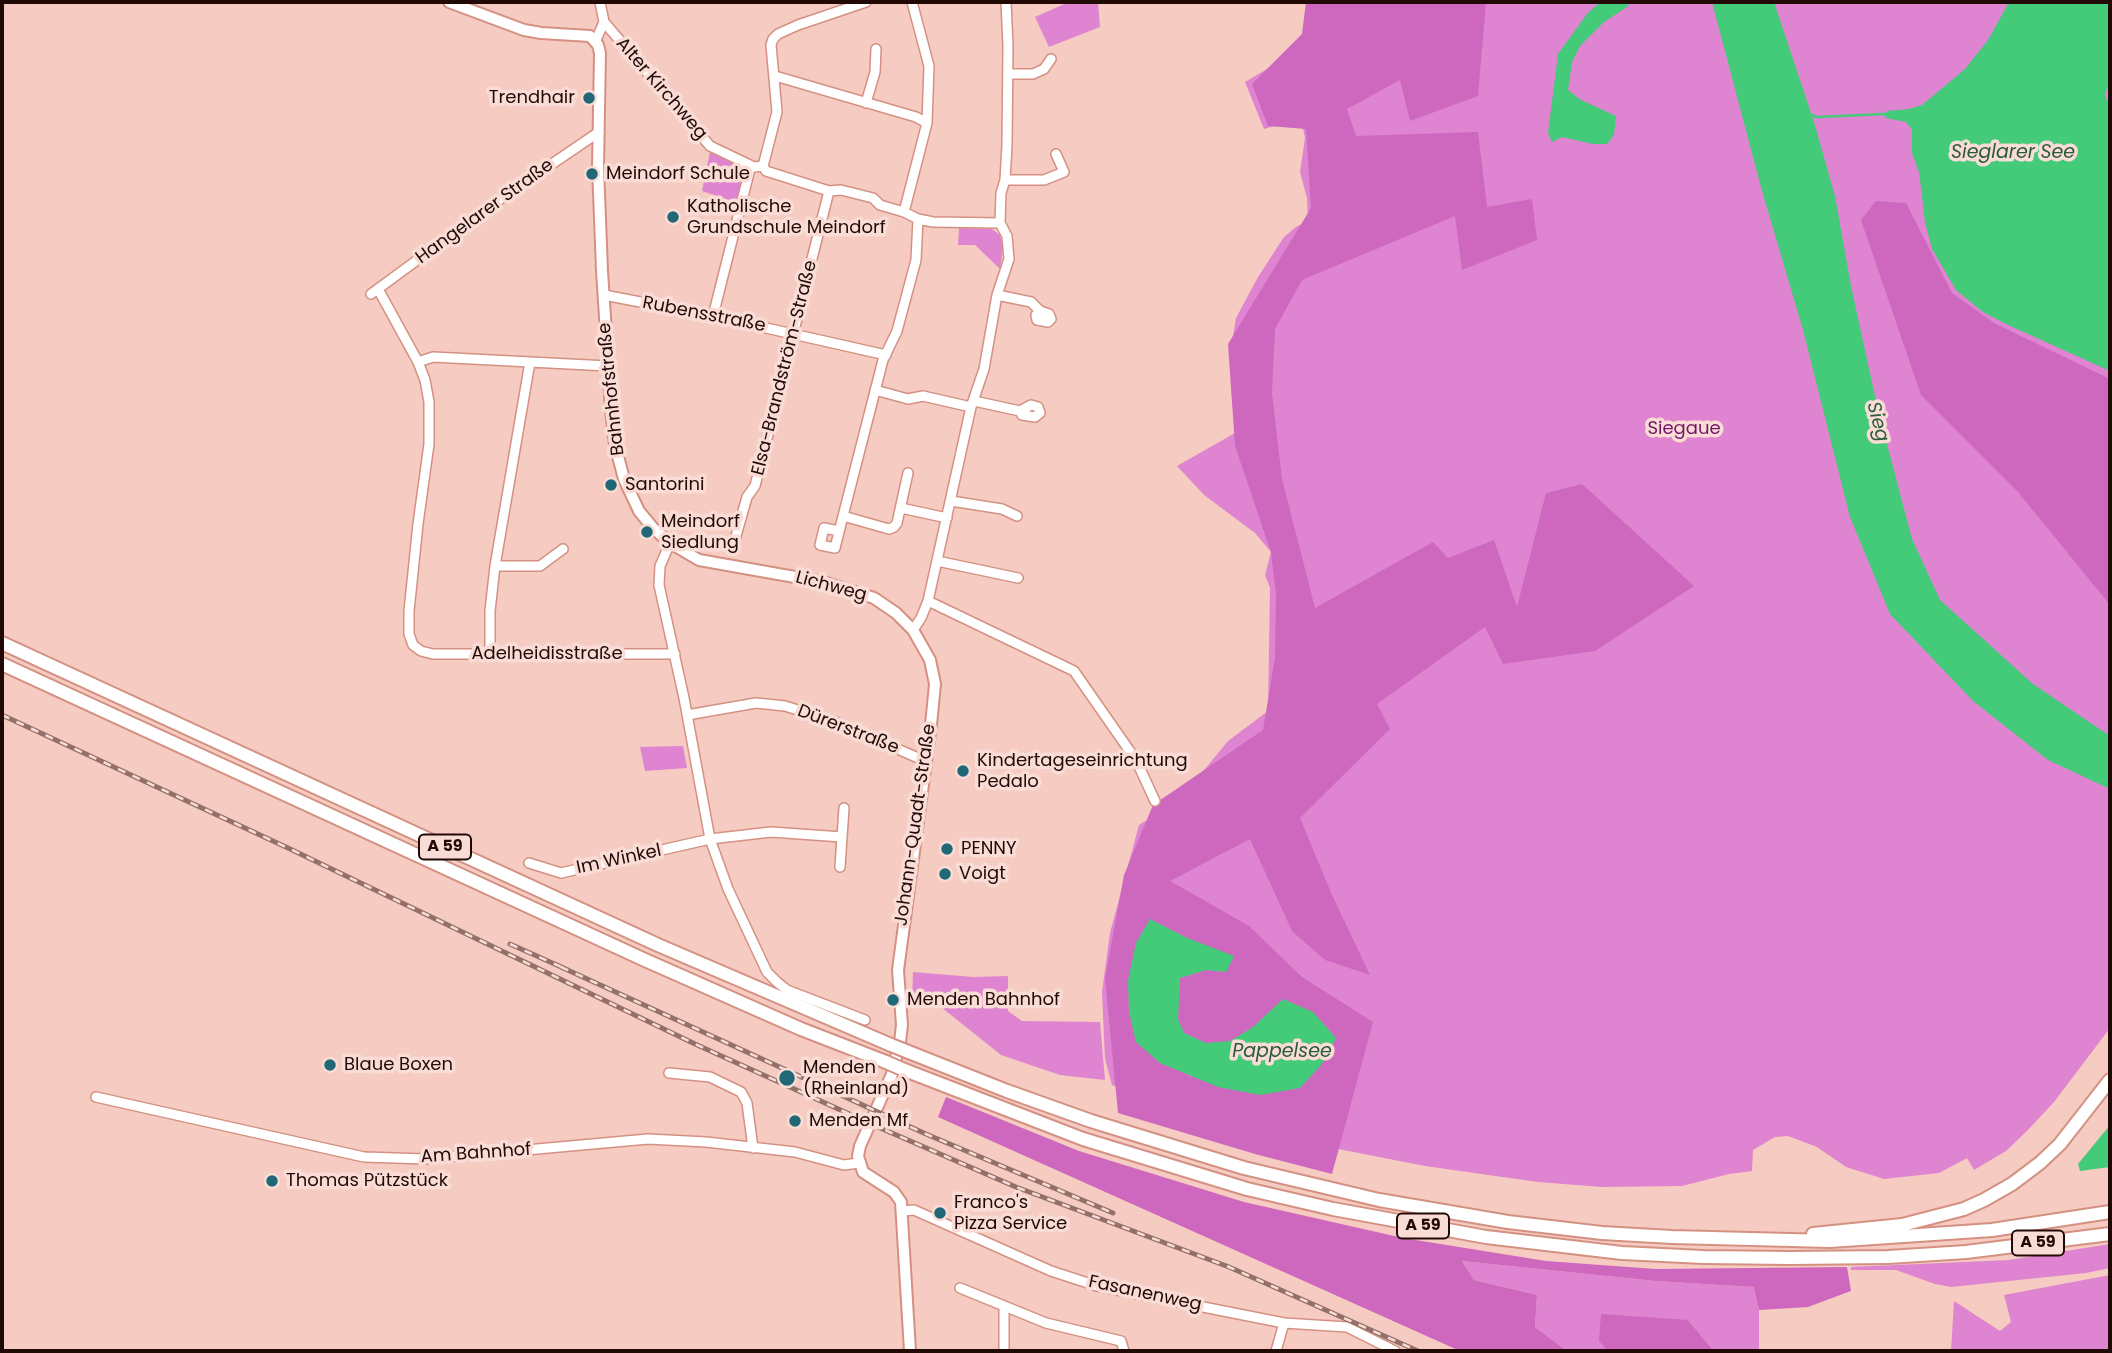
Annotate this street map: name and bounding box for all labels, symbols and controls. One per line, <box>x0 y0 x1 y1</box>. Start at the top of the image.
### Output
street label: Alter Kirchweg <box>611 34 711 144</box>
place label: Trendhair <box>489 87 575 109</box>
marker: Trendhair <box>581 90 597 106</box>
water label: Sieglarer See <box>1951 142 2075 164</box>
street label: Hangelarer Straße <box>412 155 558 269</box>
place label: Meindorf Schule <box>606 163 750 185</box>
marker: Meindorf Schule <box>584 166 600 182</box>
place label: Katholische Grundschule Meindorf <box>687 196 886 238</box>
marker: Katholische Grundschule Meindorf <box>665 209 681 225</box>
street label: Elsa-Brandström-Straße <box>748 258 822 478</box>
street label: Rubensstraße <box>641 292 767 338</box>
street label: Bahnhofstraße <box>594 322 630 456</box>
water label: Sieg <box>1861 400 1893 444</box>
park label: Siegaue <box>1647 418 1721 440</box>
place label: Santorini <box>625 474 704 496</box>
marker: Santorini <box>603 477 619 493</box>
place label: Meindorf Siedlung <box>661 511 740 554</box>
marker: Meindorf Siedlung <box>639 524 655 540</box>
street label: Lichweg <box>793 567 869 607</box>
street label: Adelheidisstraße <box>471 643 623 665</box>
street label: Dürerstraße <box>794 701 902 759</box>
street label: Johann-Quadt-Straße <box>891 723 941 927</box>
place label: Kindertageseinrichtung Pedalo <box>977 750 1188 792</box>
marker: Kindertageseinrichtung Pedalo <box>955 763 971 779</box>
road number: A 59 <box>419 834 471 860</box>
place label: PENNY <box>961 838 1016 860</box>
street label: Im Winkel <box>575 840 663 880</box>
marker: PENNY <box>939 841 955 857</box>
place label: Voigt <box>959 863 1006 885</box>
marker: Voigt <box>937 866 953 882</box>
place label: Menden Bahnhof <box>907 989 1060 1011</box>
marker: Menden Bahnhof <box>885 992 901 1008</box>
water label: Pappelsee <box>1232 1041 1332 1063</box>
place label: Blaue Boxen <box>344 1054 453 1076</box>
marker: Blaue Boxen <box>322 1057 338 1073</box>
place label: Menden (Rheinland) <box>803 1057 909 1100</box>
marker: Menden (Rheinland) <box>777 1068 797 1088</box>
place label: Menden Mf <box>809 1110 908 1132</box>
marker: Menden Mf <box>787 1113 803 1129</box>
street label: Am Bahnhof <box>420 1139 532 1169</box>
place label: Thomas Pützstück <box>286 1170 448 1192</box>
marker: Thomas Pützstück <box>264 1173 280 1189</box>
place label: Franco's Pizza Service <box>954 1192 1067 1234</box>
marker: Franco's Pizza Service <box>932 1205 948 1221</box>
road number: A 59 <box>1397 1214 1449 1238</box>
road number: A 59 <box>2012 1231 2064 1256</box>
street label: Fasanenweg <box>1086 1271 1204 1317</box>

